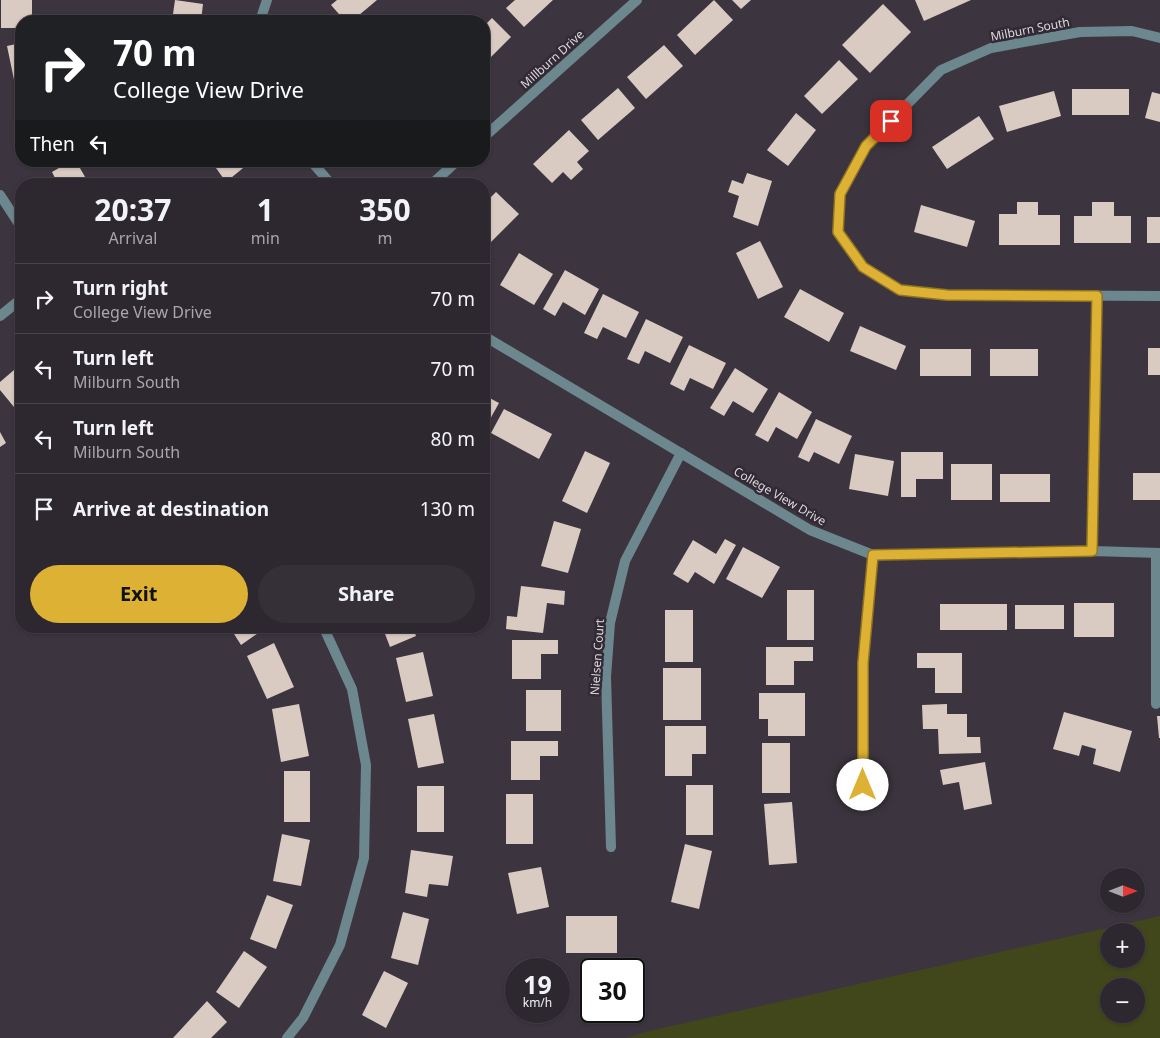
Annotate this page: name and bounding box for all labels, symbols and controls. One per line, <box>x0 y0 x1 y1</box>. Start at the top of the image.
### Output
street label: Milburn South <box>989 13 1071 45</box>
street label: Millburn Drive <box>517 26 588 92</box>
text: 70 m <box>113 29 196 76</box>
icon: right <box>30 35 95 100</box>
text: College View Drive <box>113 74 304 104</box>
pin <box>870 100 912 142</box>
icon: arrive <box>877 107 905 135</box>
icon: left <box>85 130 113 158</box>
text: Then <box>30 131 75 157</box>
text: 20:37 <box>94 189 171 230</box>
text: 1 <box>257 189 274 230</box>
text: 350 <box>359 189 411 230</box>
text: Arrival <box>108 227 157 249</box>
text: min <box>251 227 280 249</box>
text: m <box>377 227 392 249</box>
text: Turn right <box>73 275 168 301</box>
icon: right <box>30 285 58 313</box>
text: 70 m <box>431 286 475 312</box>
text: College View Drive <box>73 301 212 323</box>
text: Turn left <box>73 345 154 371</box>
icon: left <box>30 355 58 383</box>
text: 70 m <box>431 356 475 382</box>
text: Milburn South <box>73 371 180 393</box>
text: Turn left <box>73 415 154 441</box>
icon: left <box>30 425 58 453</box>
text: 80 m <box>431 426 475 452</box>
text: Milburn South <box>73 441 180 463</box>
street label: College View Drive <box>731 463 830 530</box>
icon: arrive <box>30 495 58 523</box>
text: Arrive at destination <box>73 496 269 522</box>
text: 130 m <box>420 496 475 522</box>
button: Exit <box>30 565 248 623</box>
button: Share <box>258 565 475 623</box>
street label: Nielsen Court <box>586 617 608 696</box>
position arrow <box>836 758 888 810</box>
north arrow <box>1100 868 1145 912</box>
map controls <box>1100 868 1145 1023</box>
button: + <box>1100 923 1145 968</box>
speed limit sign: 30 <box>580 958 645 1023</box>
text: 19 <box>523 967 552 1001</box>
button: − <box>1100 978 1145 1023</box>
text: km/h <box>523 994 552 1011</box>

